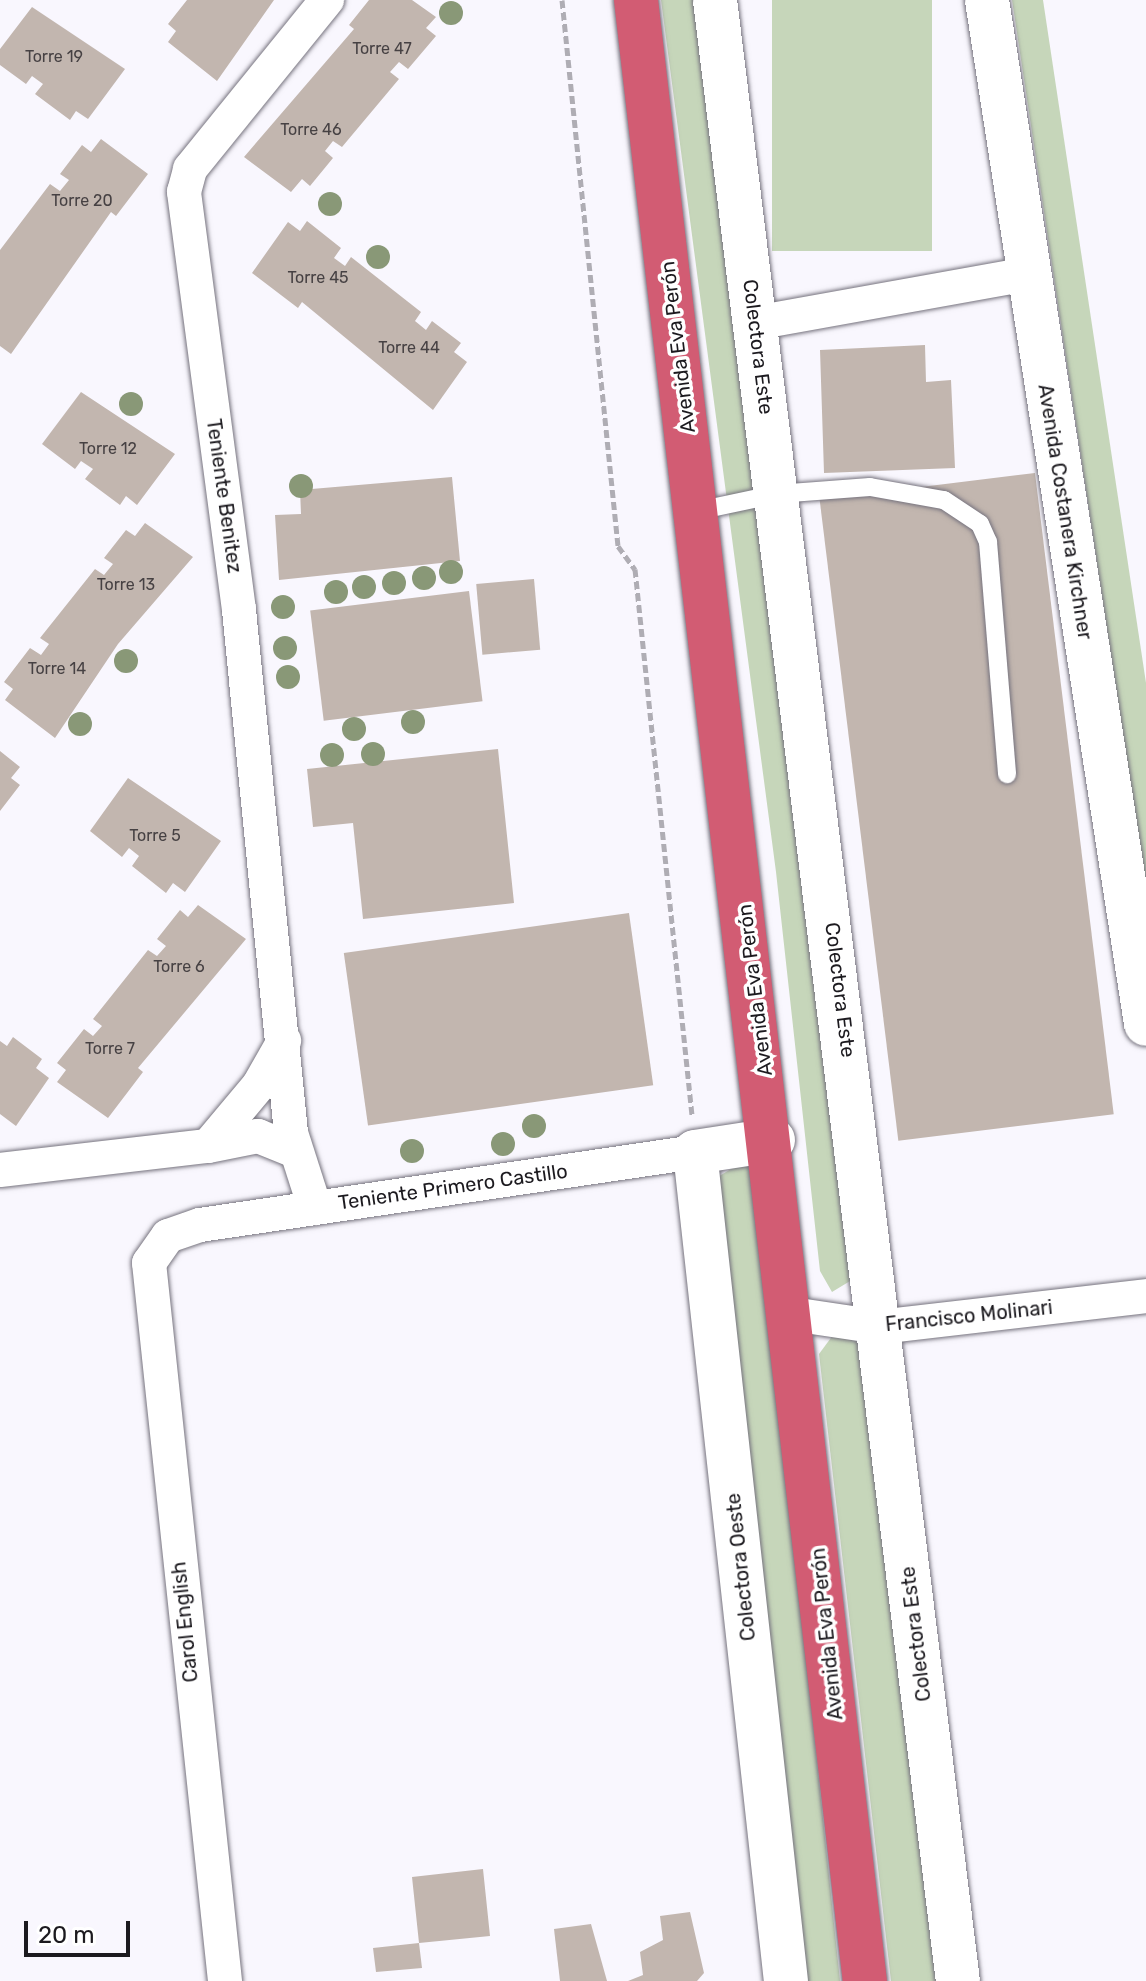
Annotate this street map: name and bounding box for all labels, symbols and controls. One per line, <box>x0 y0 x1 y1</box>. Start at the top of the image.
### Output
house number: Torre 47 <box>352 39 412 59</box>
house number: Torre 19 <box>25 47 83 67</box>
house number: Torre 46 <box>280 120 342 140</box>
house number: Torre 20 <box>51 191 113 211</box>
street label: Avenida Eva Perón <box>656 260 700 434</box>
house number: Torre 45 <box>287 268 349 288</box>
street label: Colectora Este <box>738 278 778 416</box>
house number: Torre 44 <box>378 338 440 358</box>
street label: Avenida Costanera Kirchner <box>1033 382 1097 642</box>
street label: Teniente Benitez <box>201 417 247 575</box>
house number: Torre 12 <box>79 439 137 459</box>
house number: Torre 13 <box>97 575 155 595</box>
house number: Torre 14 <box>28 659 86 679</box>
house number: Torre 5 <box>129 826 181 846</box>
street label: Avenida Eva Perón <box>733 903 777 1077</box>
street label: Colectora Este <box>820 921 860 1059</box>
house number: Torre 6 <box>153 957 205 977</box>
house number: Torre 7 <box>85 1039 135 1059</box>
street label: Teniente Primero Castillo <box>337 1159 569 1215</box>
street label: Francisco Molinari <box>884 1295 1054 1337</box>
street label: Colectora Oeste <box>721 1492 761 1642</box>
street label: Avenida Eva Perón <box>806 1547 848 1721</box>
street label: Carol English <box>167 1560 203 1684</box>
street label: Colectora Este <box>896 1565 936 1703</box>
scale bar <box>28 1905 134 1955</box>
text: 20 m <box>38 1921 95 1949</box>

